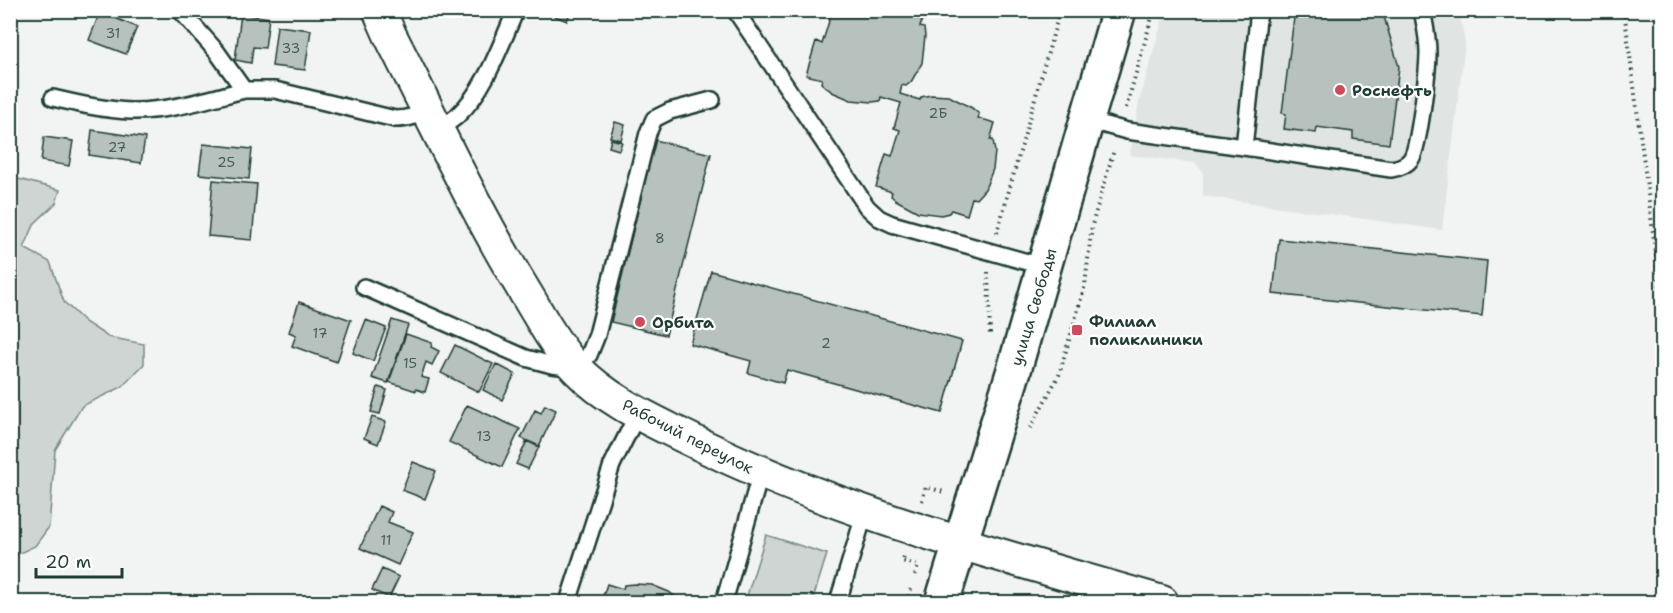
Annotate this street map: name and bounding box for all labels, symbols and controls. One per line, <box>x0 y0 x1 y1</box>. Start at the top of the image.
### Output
house number: 31 <box>106 24 120 42</box>
house number: 33 <box>282 39 300 57</box>
place label: Роснефть <box>1352 80 1432 101</box>
marker: Роснефть <box>1333 83 1347 97</box>
house number: 2Б <box>928 104 948 122</box>
house number: 27 <box>108 138 126 156</box>
house number: 25 <box>217 153 235 171</box>
house number: 8 <box>655 229 665 247</box>
street label: улица Свободы <box>1006 246 1061 368</box>
place label: Филиал поликлиники <box>1089 311 1203 350</box>
place label: Орбита <box>652 312 714 333</box>
marker: Орбита <box>633 315 647 329</box>
marker: Филиал поликлиники <box>1070 323 1084 337</box>
house number: 17 <box>313 324 327 342</box>
house number: 2 <box>821 334 831 352</box>
house number: 15 <box>403 354 417 372</box>
street label: Рабочий переулок <box>619 394 757 479</box>
house number: 13 <box>477 427 491 445</box>
house number: 11 <box>380 531 392 549</box>
scale bar <box>36 541 122 579</box>
text: 20 m <box>45 550 91 574</box>

